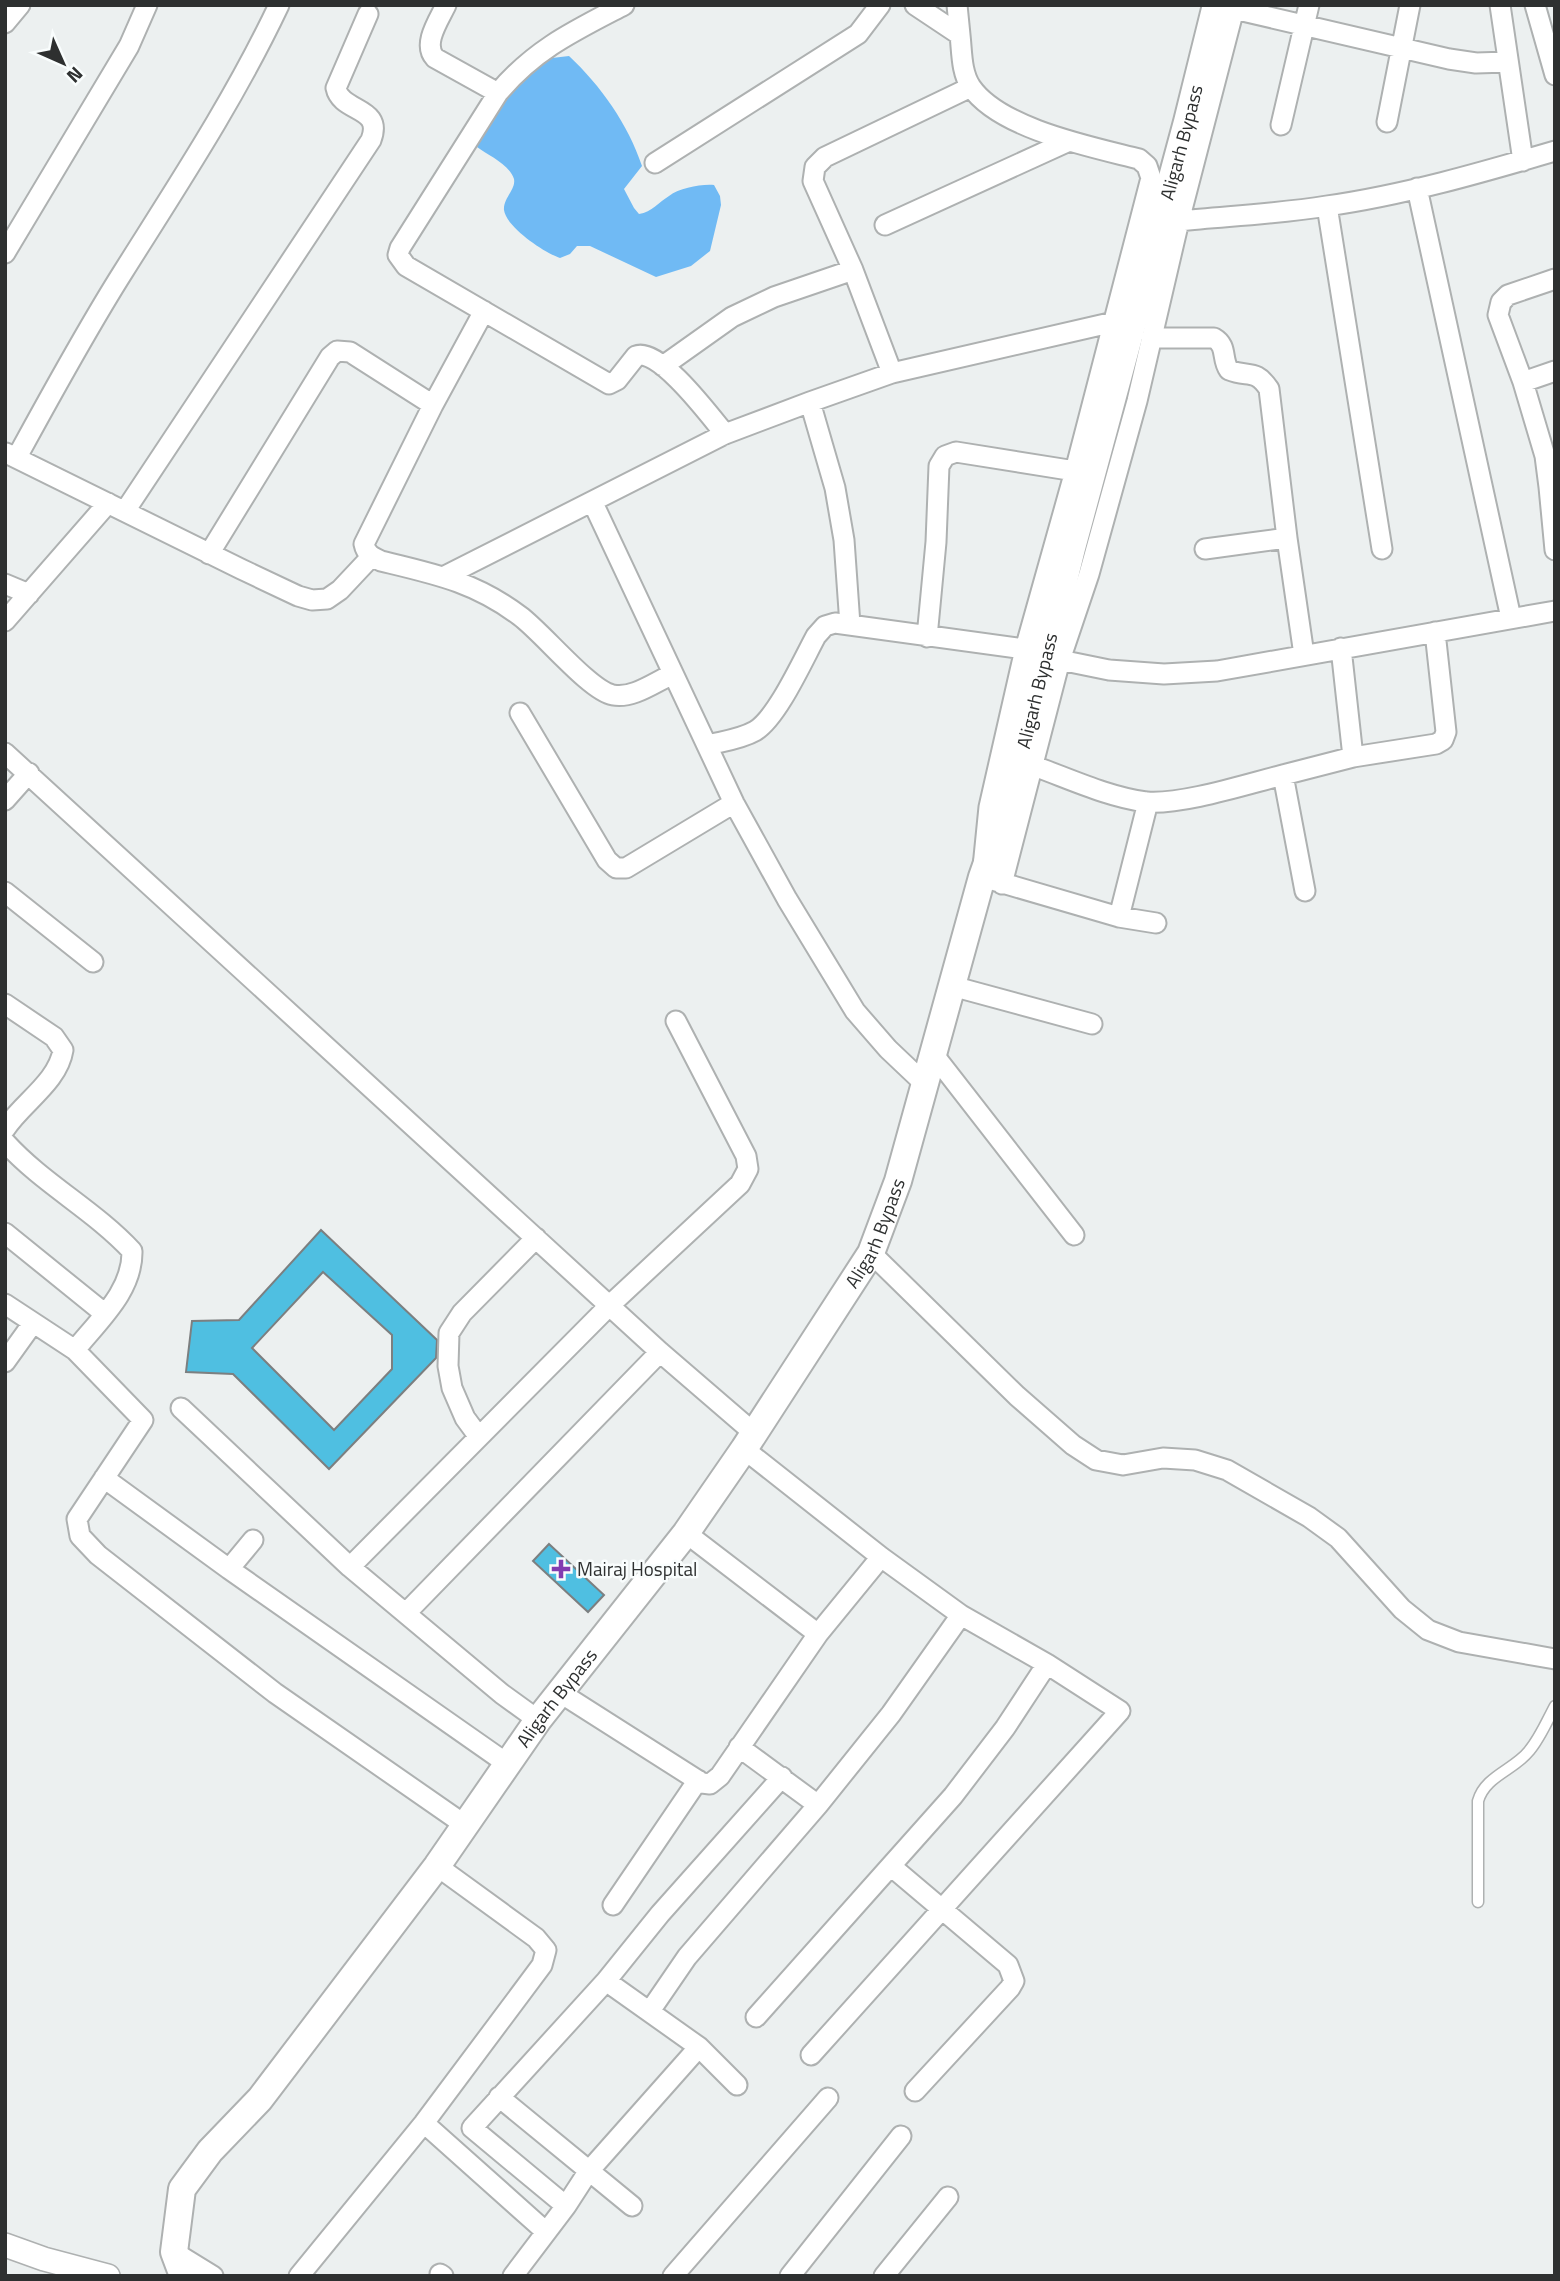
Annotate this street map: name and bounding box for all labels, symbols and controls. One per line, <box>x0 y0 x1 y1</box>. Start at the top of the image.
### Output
north arrow <box>28 28 98 98</box>
text: N <box>60 60 90 90</box>
street label: Aligarh Bypass <box>1152 81 1210 203</box>
street label: Aligarh Bypass <box>1008 629 1065 751</box>
street label: Aligarh Bypass <box>837 1174 912 1294</box>
place label: Mairaj Hospital <box>577 1554 697 1583</box>
marker: Mairaj Hospital <box>551 1559 571 1579</box>
street label: Aligarh Bypass <box>508 1642 604 1753</box>

